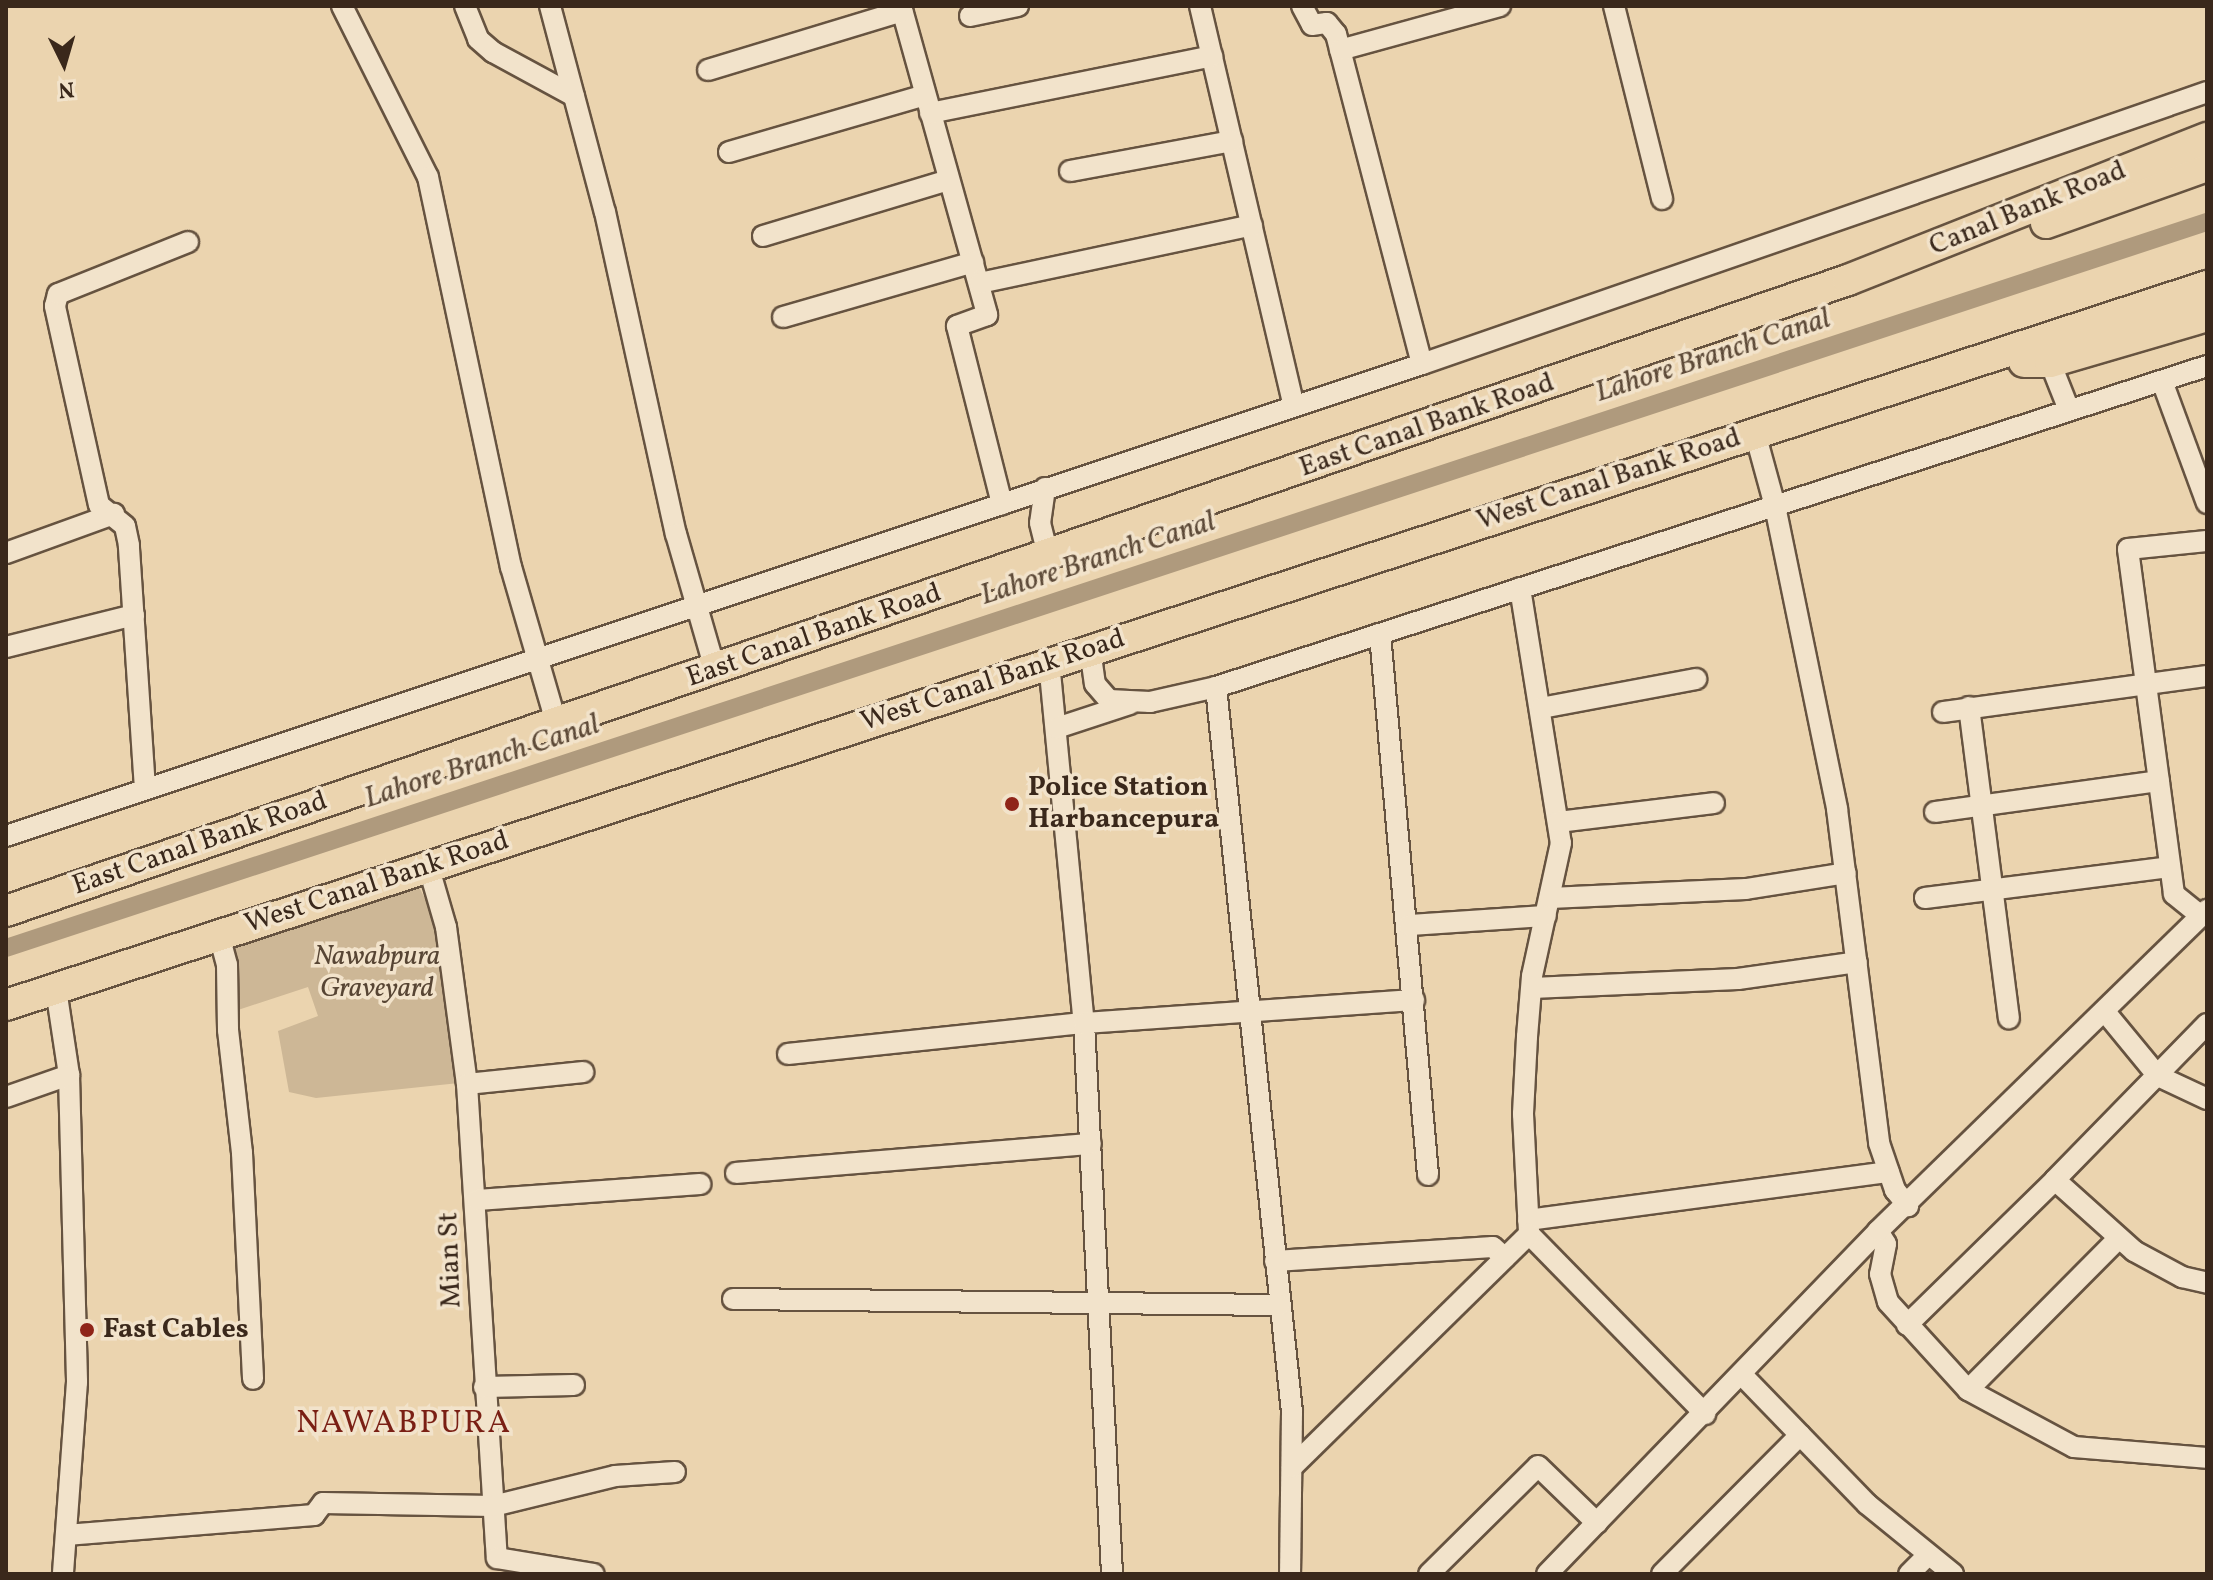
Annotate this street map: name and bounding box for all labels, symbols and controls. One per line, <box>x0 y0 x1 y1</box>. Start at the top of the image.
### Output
north arrow <box>24 24 104 104</box>
text: N <box>57 72 75 105</box>
street label: Canal Bank Road <box>1925 154 2131 264</box>
water label: Lahore Branch Canal <box>1591 301 1835 411</box>
street label: East Canal Bank Road <box>1295 367 1559 485</box>
street label: West Canal Bank Road <box>1473 421 1745 539</box>
water label: Lahore Branch Canal <box>976 504 1220 614</box>
street label: East Canal Bank Road <box>682 577 946 695</box>
street label: West Canal Bank Road <box>857 622 1129 740</box>
water label: Lahore Branch Canal <box>360 707 604 817</box>
place label: Police Station Harbancepura <box>1028 771 1219 837</box>
street label: East Canal Bank Road <box>68 785 332 903</box>
marker: Police Station Harbancepura <box>1003 795 1021 813</box>
street label: West Canal Bank Road <box>241 824 513 942</box>
park label: Nawabpura Graveyard <box>314 940 440 1006</box>
street label: Mian St <box>433 1211 469 1309</box>
place label: Fast Cables <box>103 1313 249 1347</box>
marker: Fast Cables <box>78 1321 96 1339</box>
district label: NAWABPURA <box>296 1405 512 1443</box>

